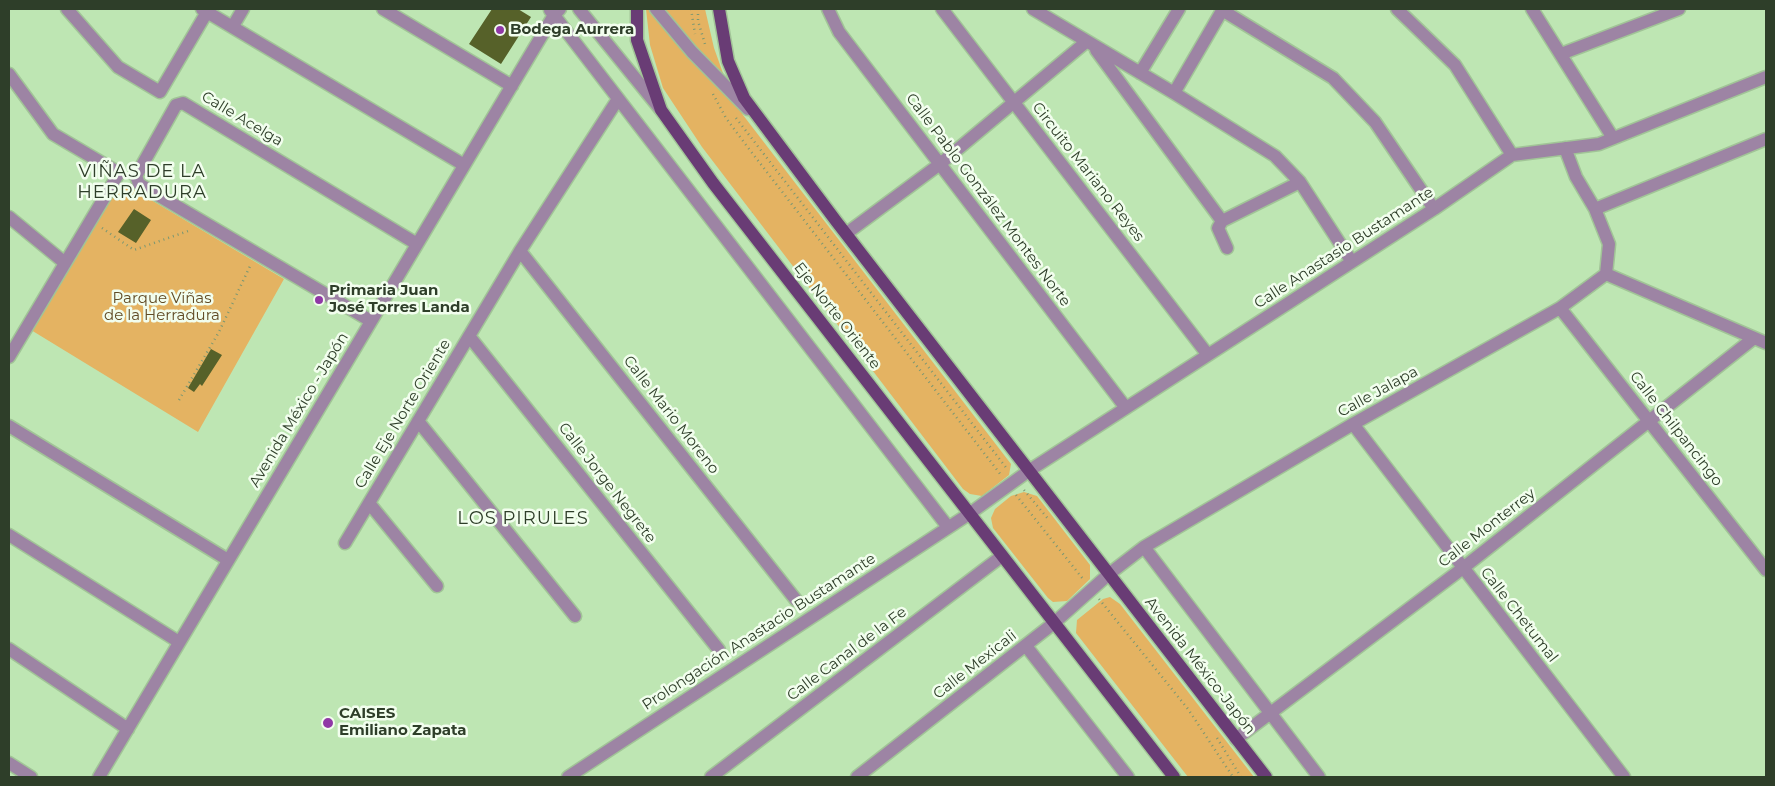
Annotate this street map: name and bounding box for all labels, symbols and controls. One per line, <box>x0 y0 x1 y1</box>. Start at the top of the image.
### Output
place label: Bodega Aurrera <box>510 21 634 39</box>
marker: Bodega Aurrera <box>494 24 506 36</box>
street label: Calle Acelga <box>198 88 286 150</box>
street label: Calle Pablo González Montes Norte <box>902 90 1074 310</box>
street label: Circuito Mariano Reyes <box>1028 99 1148 245</box>
district label: VIÑAS DE LA HERRADURA <box>76 161 208 203</box>
street label: Calle Anastasio Bustamante <box>1251 183 1437 313</box>
street label: Eje Norte Oriente <box>790 259 884 373</box>
place label: Primaria Juan José Torres Landa <box>329 282 470 317</box>
park label: Parque Viñas de la Herradura <box>104 290 220 325</box>
marker: Primaria Juan José Torres Landa <box>313 294 325 306</box>
street label: Avenida México - Japón <box>246 329 352 491</box>
street label: Calle Eje Norte Oriente <box>351 336 455 492</box>
street label: Calle Mario Moreno <box>619 352 723 478</box>
street label: Calle Jalapa <box>1335 363 1421 421</box>
street label: Calle Chilpancingo <box>1626 368 1726 490</box>
street label: Calle Jorge Negrete <box>554 419 660 547</box>
street label: Calle Monterrey <box>1435 485 1539 571</box>
district label: LOS PIRULES <box>456 508 590 530</box>
street label: Prolongación Anastacio Bustamante <box>639 550 879 714</box>
street label: Calle Chetumal <box>1476 564 1562 666</box>
street label: Avenida México-Japón <box>1141 594 1259 738</box>
street label: Calle Canal de la Fe <box>784 603 910 705</box>
street label: Calle Mexicali <box>930 627 1020 703</box>
place label: CAISES Emiliano Zapata <box>339 705 466 740</box>
marker: CAISES Emiliano Zapata <box>321 716 335 730</box>

